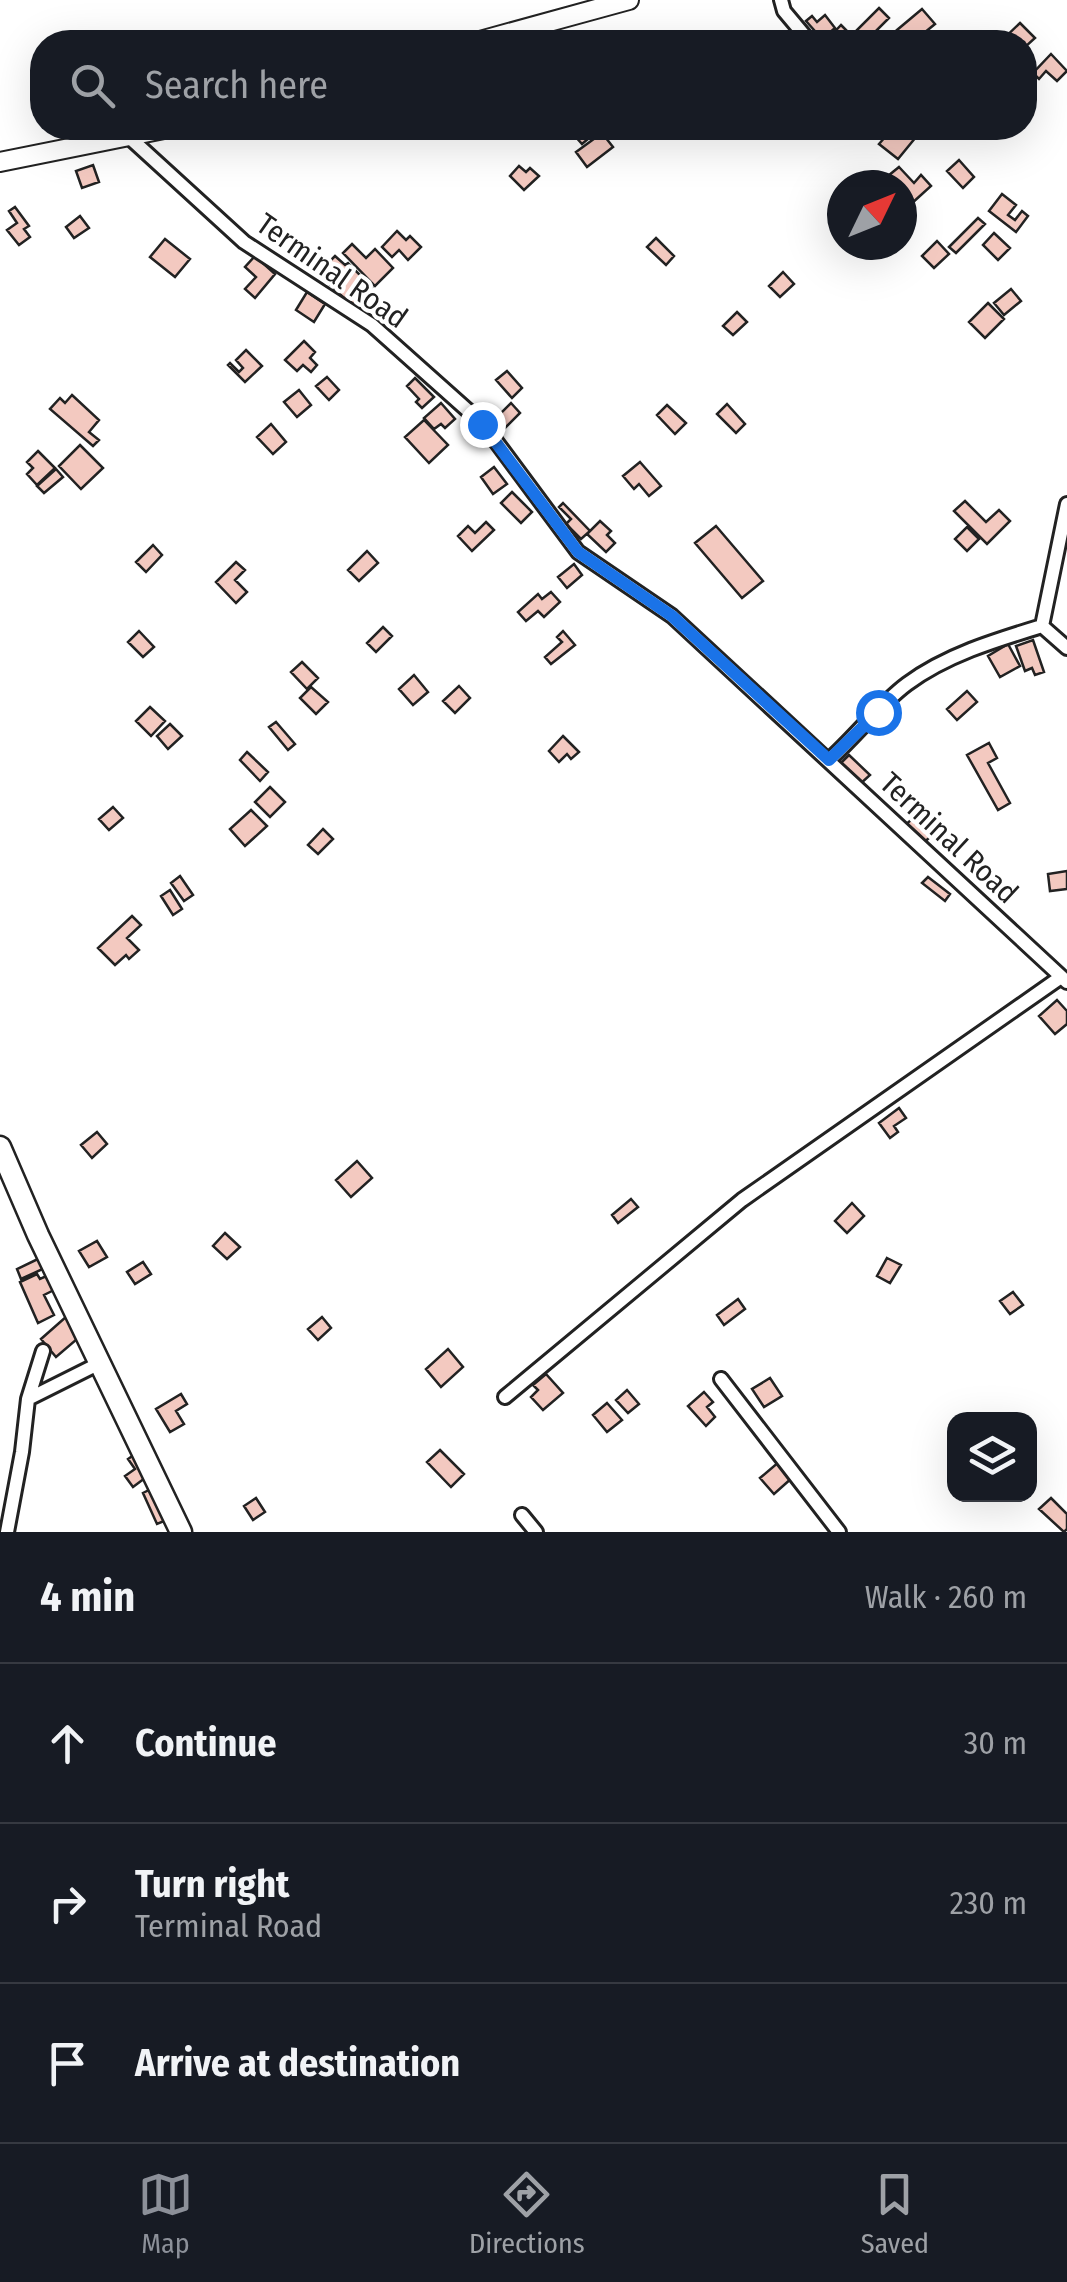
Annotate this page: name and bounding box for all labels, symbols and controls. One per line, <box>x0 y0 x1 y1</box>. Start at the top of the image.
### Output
search box <box>30 30 1037 140</box>
icon: search <box>65 58 120 113</box>
text: Search here <box>145 62 328 108</box>
north arrow <box>827 170 917 260</box>
street label: Terminal Road <box>250 206 414 336</box>
route end <box>460 402 506 448</box>
route start <box>856 690 902 736</box>
street label: Terminal Road <box>873 765 1025 911</box>
map controls <box>947 1412 1037 1502</box>
button: layers <box>947 1412 1037 1502</box>
text: 4 min <box>40 1572 135 1622</box>
text: Walk · 260 m <box>865 1578 1027 1616</box>
icon: ahead <box>40 1716 95 1771</box>
text: Continue <box>135 1720 276 1766</box>
text: 30 m <box>964 1724 1027 1762</box>
text: Turn right <box>135 1861 289 1907</box>
icon: right <box>40 1876 95 1931</box>
text: 230 m <box>950 1884 1027 1922</box>
text: Terminal Road <box>135 1907 322 1945</box>
icon: arrive <box>40 2036 95 2091</box>
text: Arrive at destination <box>135 2040 460 2086</box>
tab: Map <box>138 2167 193 2260</box>
tab: Directions <box>469 2167 585 2260</box>
tab: Saved <box>861 2167 929 2260</box>

